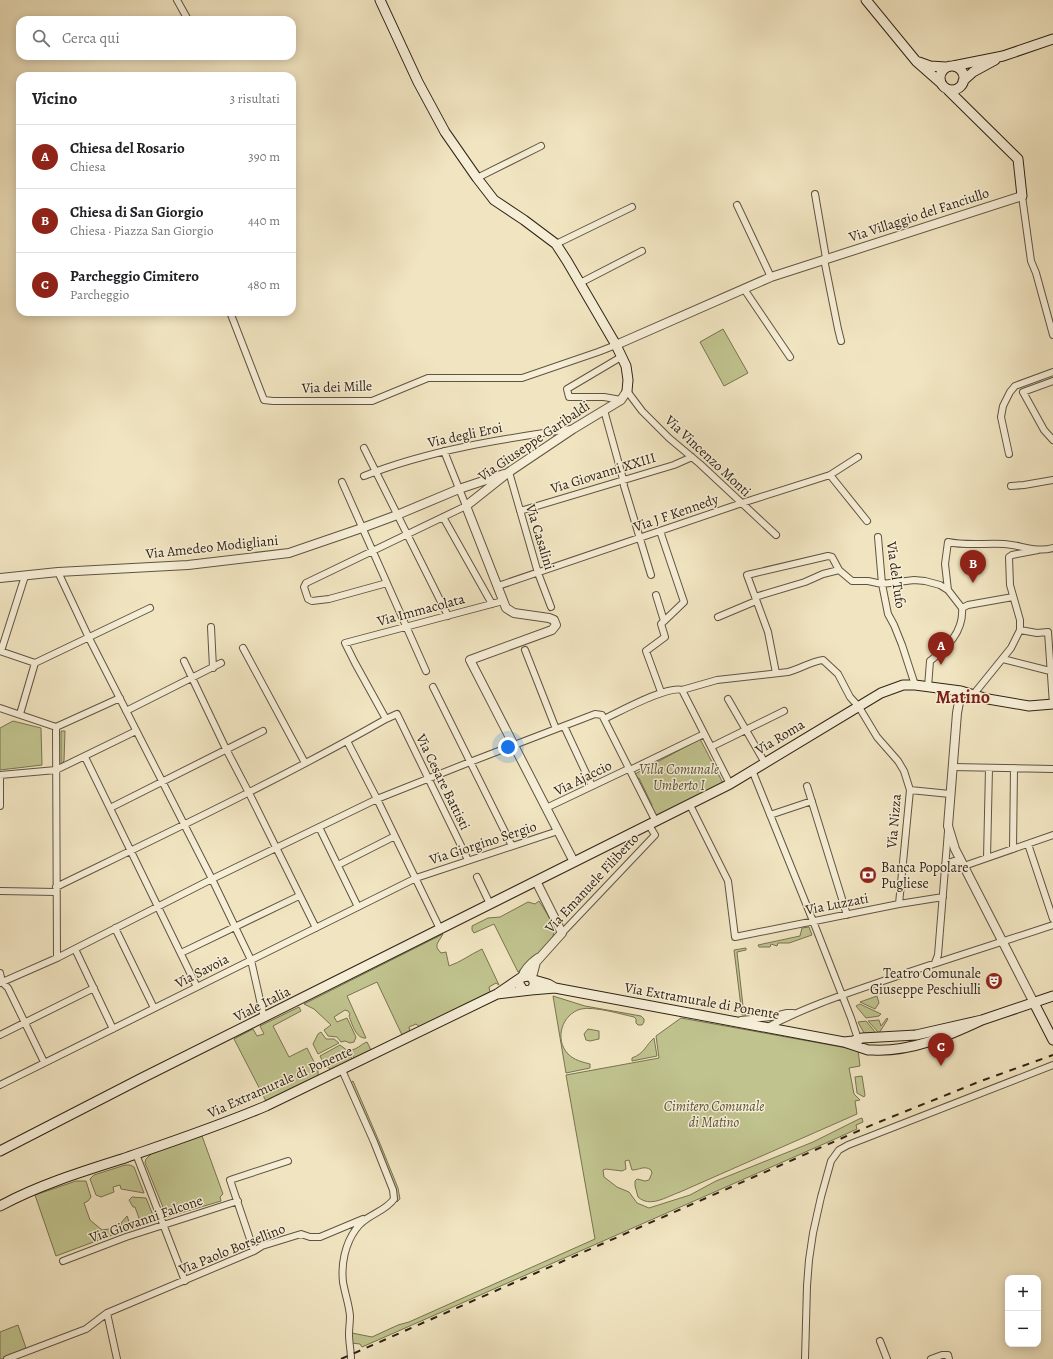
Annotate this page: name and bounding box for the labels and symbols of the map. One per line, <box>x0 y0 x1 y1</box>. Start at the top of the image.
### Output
street label: Via Villaggio del Fanciullo <box>846 183 991 247</box>
street label: Via dei Mille <box>300 376 373 398</box>
street label: Via Giuseppe Garibaldi <box>474 396 594 486</box>
street label: Via Vincenzo Monti <box>660 410 755 501</box>
street label: Via degli Eroi <box>425 418 504 452</box>
street label: Via Giovanni XXIII <box>547 448 658 498</box>
street label: Via J F Kennedy <box>630 489 722 537</box>
street label: Via Casalini <box>521 501 559 572</box>
street label: Via Amedeo Modigliani <box>144 531 279 564</box>
street label: Via del Tufo <box>882 539 910 610</box>
pin: B <box>960 550 986 583</box>
street label: Via Immacolata <box>374 589 467 631</box>
pin: A <box>928 632 954 665</box>
district label: Matino <box>936 685 990 709</box>
street label: Via Roma <box>751 715 809 760</box>
street label: Via Cesare Battisti <box>411 730 475 833</box>
your location <box>498 737 518 757</box>
street label: Via Ajaccio <box>550 756 615 801</box>
park label: Villa Comunale Umberto I <box>639 760 719 795</box>
street label: Via Nizza <box>882 793 906 850</box>
street label: Via Giorgino Sergio <box>426 817 539 870</box>
street label: Via Emanuele Filiberto <box>540 829 643 938</box>
place label: Banca Popolare Pugliese <box>881 858 969 893</box>
bank icon: Banca Popolare Pugliese <box>858 865 878 885</box>
street label: Via Luzzati <box>803 889 870 920</box>
street label: Via Savoia <box>171 949 233 993</box>
place label: Teatro Comunale Giuseppe Peschiulli <box>870 964 981 999</box>
theatre icon: Teatro Comunale Giuseppe Peschiulli <box>984 971 1004 991</box>
street label: Via Extramurale di Ponente <box>622 978 781 1024</box>
street label: Viale Italia <box>230 981 294 1027</box>
pin: C <box>928 1033 954 1066</box>
street label: Via Extramurale di Ponente <box>204 1041 355 1123</box>
park label: Cimitero Comunale di Matino <box>664 1097 764 1132</box>
street label: Via Giovanni Falcone <box>86 1191 205 1248</box>
street label: Via Paolo Borsellino <box>175 1219 288 1279</box>

